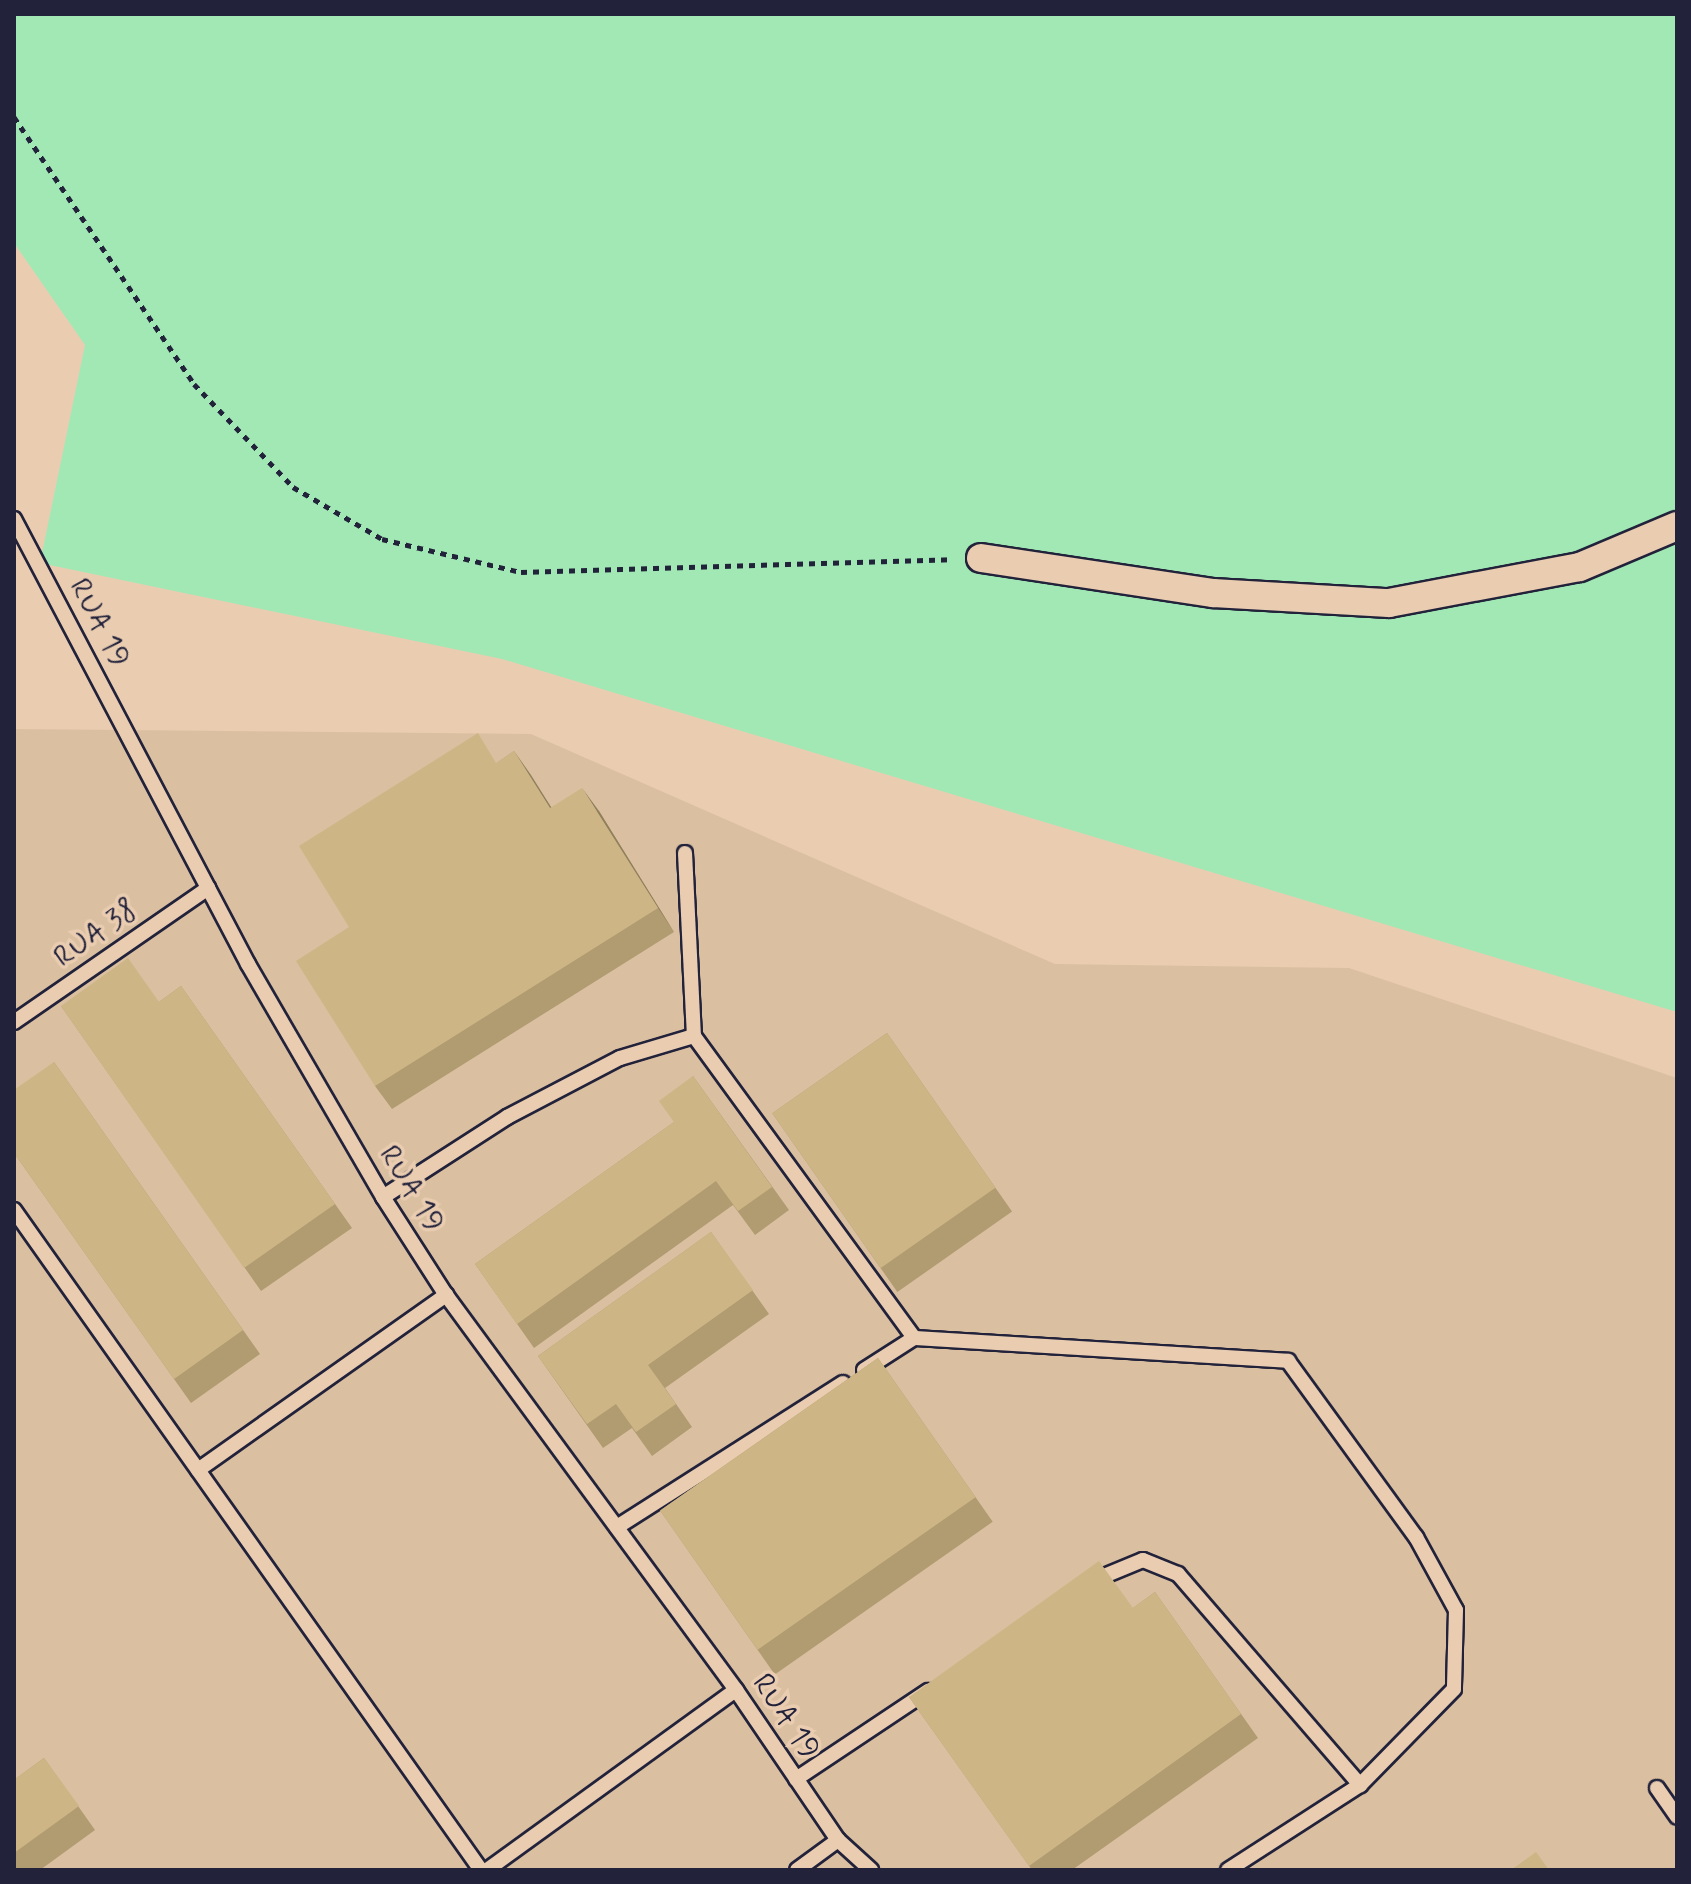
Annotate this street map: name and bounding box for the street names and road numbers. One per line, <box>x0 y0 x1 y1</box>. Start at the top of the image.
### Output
street label: RUA 19 <box>61 572 137 674</box>
street label: RUA 38 <box>47 892 145 976</box>
street label: RUA 19 <box>370 1139 452 1239</box>
street label: RUA 19 <box>743 1667 827 1767</box>

